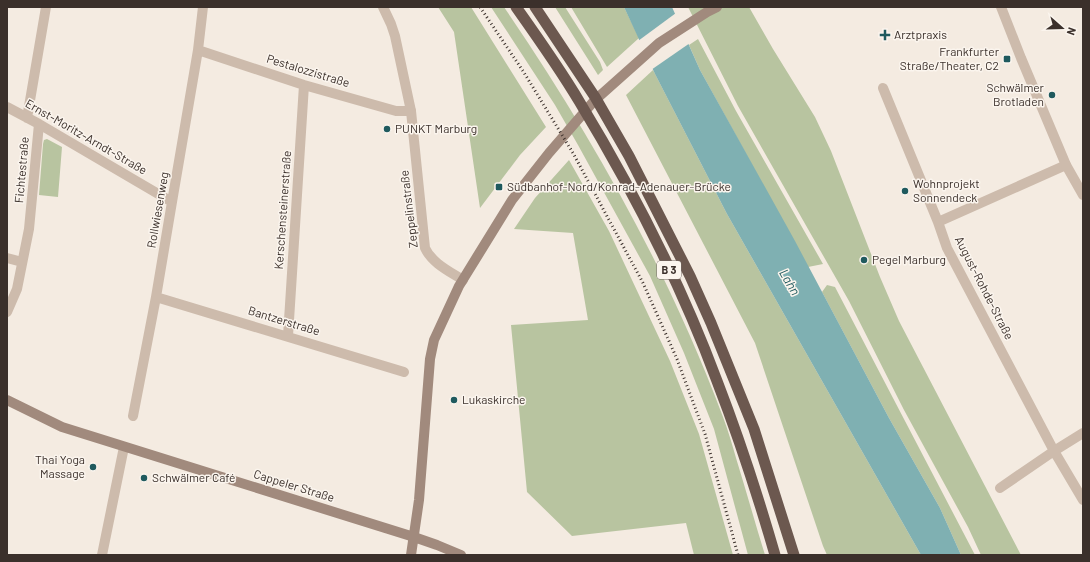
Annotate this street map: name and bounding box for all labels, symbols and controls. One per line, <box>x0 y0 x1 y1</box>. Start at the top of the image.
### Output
north arrow <box>1042 8 1082 48</box>
text: N <box>1065 26 1079 37</box>
place label: Arztpraxis <box>894 27 947 41</box>
marker: Arztpraxis <box>879 29 891 41</box>
place label: Frankfurter Straße/Theater, C2 <box>900 44 1000 72</box>
street label: Pestalozzistraße <box>265 51 352 89</box>
marker: Frankfurter Straße/Theater, C2 <box>1002 54 1012 64</box>
place label: Schwälmer Brotladen <box>986 80 1045 108</box>
marker: Schwälmer Brotladen <box>1047 90 1057 100</box>
street label: Ernst-Moritz-Arndt-Straße <box>23 96 150 177</box>
place label: PUNKT Marburg <box>395 121 477 135</box>
marker: PUNKT Marburg <box>382 124 392 134</box>
street label: Fichtestraße <box>11 136 31 204</box>
street label: Kerschensteinerstraße <box>271 150 293 270</box>
street label: Zeppelinstraße <box>396 169 420 249</box>
street label: Rollwiesenweg <box>143 171 171 249</box>
place label: Wohnprojekt Sonnendeck <box>913 176 980 204</box>
place label: Südbanhof-Nord/Konrad-Adenauer-Brücke <box>507 179 731 193</box>
marker: Südbanhof-Nord/Konrad-Adenauer-Brücke <box>494 182 504 192</box>
marker: Wohnprojekt Sonnendeck <box>900 186 910 196</box>
street label: August-Rohde-Straße <box>953 234 1017 342</box>
place label: Pegel Marburg <box>872 252 946 266</box>
marker: Pegel Marburg <box>859 255 869 265</box>
road number: B 3 <box>657 261 681 279</box>
water label: Lahn <box>776 266 804 298</box>
street label: Bantzerstraße <box>247 303 322 338</box>
place label: Lukaskirche <box>462 392 525 406</box>
marker: Lukaskirche <box>449 395 459 405</box>
place label: Thai Yoga Massage <box>35 452 85 480</box>
marker: Thai Yoga Massage <box>88 462 98 472</box>
street label: Cappeler Straße <box>252 466 336 504</box>
place label: Schwälmer Café <box>152 470 235 484</box>
marker: Schwälmer Café <box>139 473 149 483</box>

